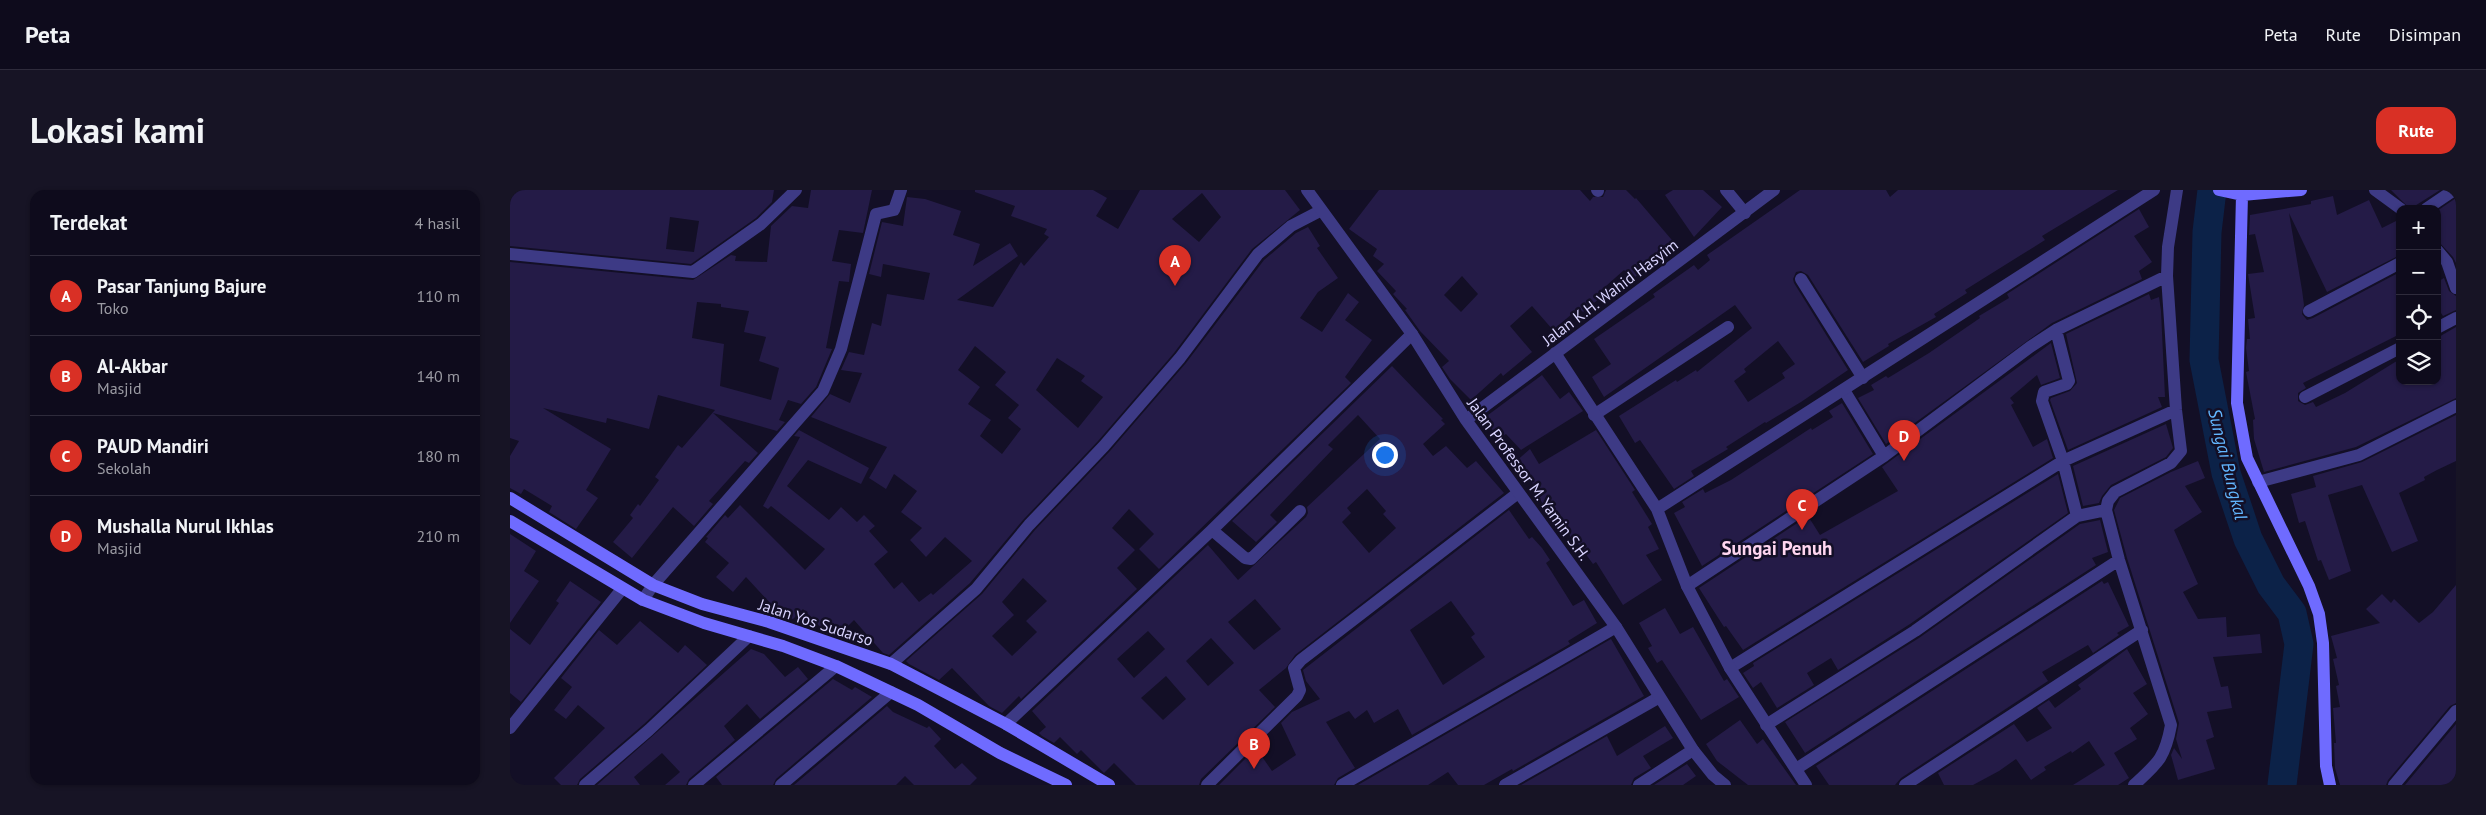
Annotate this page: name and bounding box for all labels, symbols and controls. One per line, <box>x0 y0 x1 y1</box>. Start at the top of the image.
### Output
text: Peta <box>25 19 70 50</box>
text: Peta <box>2264 23 2298 46</box>
text: Rute <box>2326 23 2361 46</box>
text: Disimpan <box>2389 23 2461 46</box>
text: Lokasi kami <box>30 107 205 153</box>
button: Rute <box>2376 107 2456 154</box>
map controls <box>2396 205 2441 385</box>
button: + <box>2396 205 2441 250</box>
text: Terdekat <box>50 209 127 236</box>
text: 4 hasil <box>415 213 460 233</box>
street label: Jalan K.H. Wahid Hasyim <box>1537 234 1682 350</box>
pin: A <box>1159 245 1191 286</box>
button: − <box>2396 250 2441 295</box>
text: Pasar Tanjung Bajure <box>97 274 267 298</box>
text: A <box>61 286 71 306</box>
text: 110 m <box>417 286 460 306</box>
button: locate <box>2396 295 2441 340</box>
text: Toko <box>97 298 128 318</box>
button: layers <box>2396 340 2441 385</box>
text: Al-Akbar <box>97 354 168 378</box>
text: B <box>61 366 71 386</box>
text: 140 m <box>417 366 460 386</box>
text: Masjid <box>97 378 142 398</box>
street label: Jalan Professor M. Yamin S.H. <box>1463 393 1595 564</box>
water label: Sungai Bungkal <box>2203 406 2253 522</box>
pin: D <box>1888 420 1920 461</box>
text: PAUD Mandiri <box>97 434 209 458</box>
your location <box>1372 442 1398 468</box>
text: C <box>62 446 70 466</box>
text: 180 m <box>417 446 460 466</box>
text: Sekolah <box>97 458 151 478</box>
pin: C <box>1786 489 1818 530</box>
text: Mushalla Nurul Ikhlas <box>97 514 274 538</box>
text: D <box>61 526 71 546</box>
text: 210 m <box>417 526 460 546</box>
district label: Sungai Penuh <box>1722 536 1832 560</box>
text: Masjid <box>97 538 142 558</box>
street label: Jalan Yos Sudarso <box>755 594 876 650</box>
pin: B <box>1238 728 1270 769</box>

